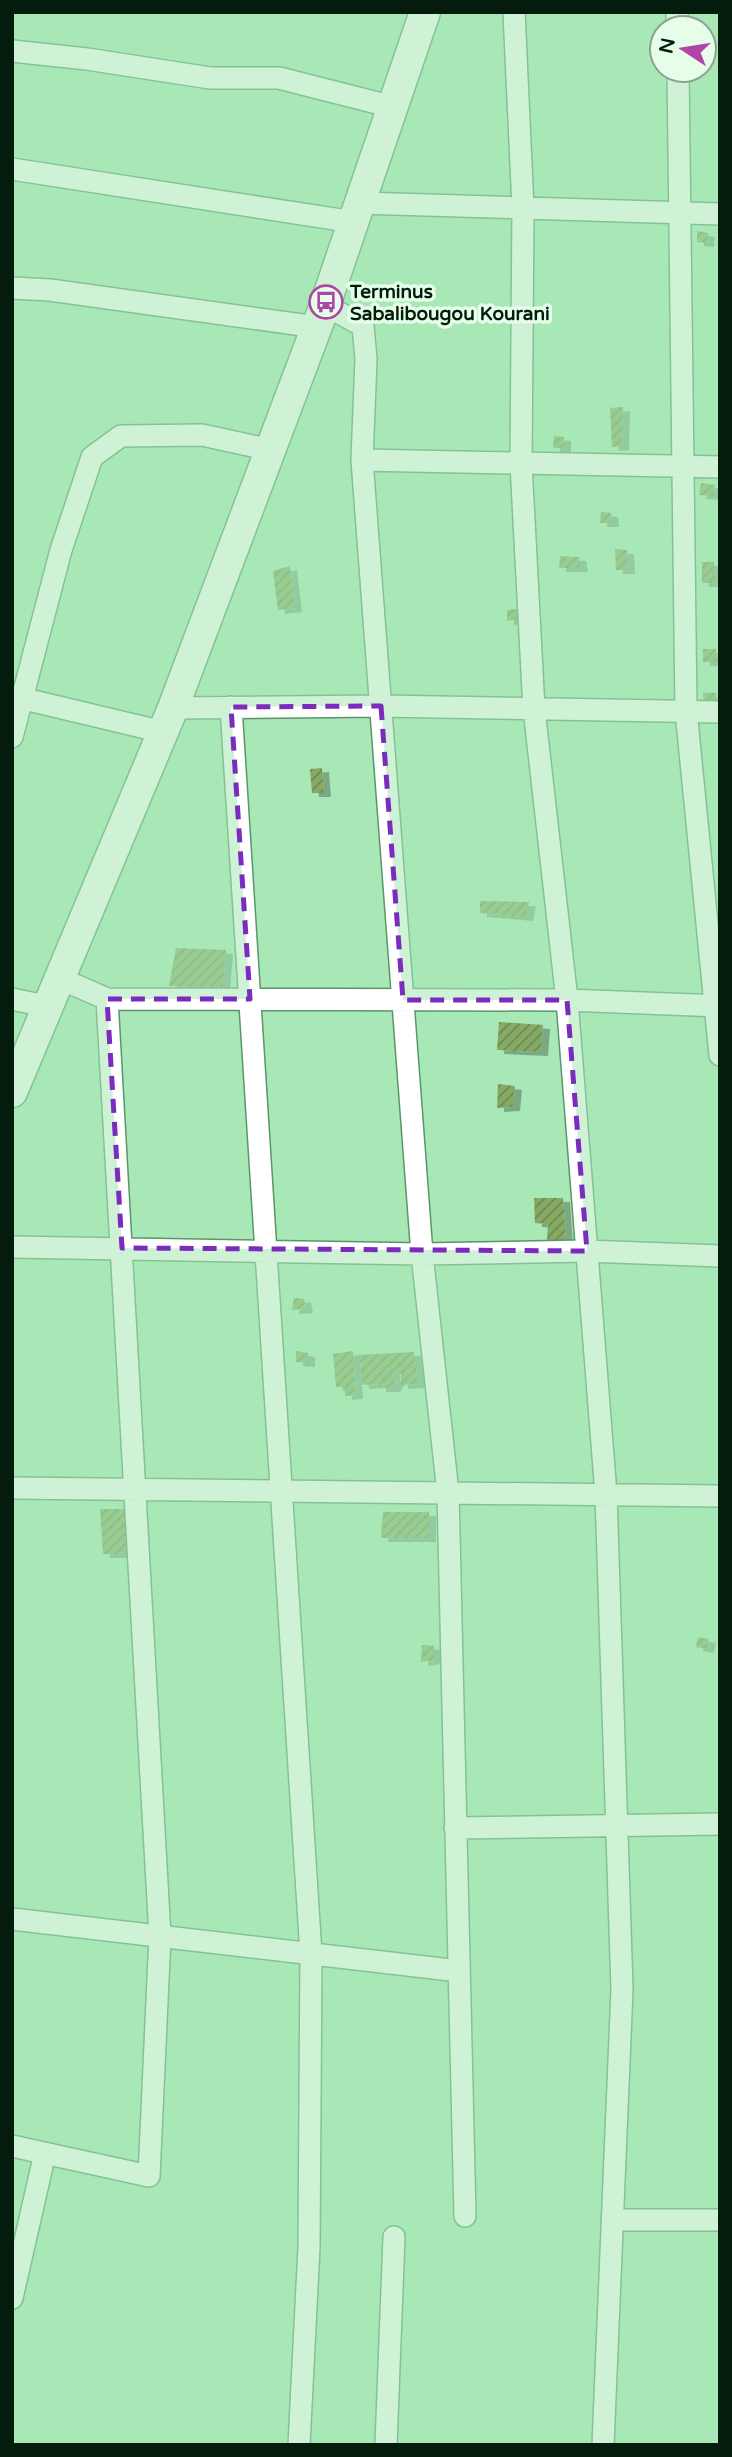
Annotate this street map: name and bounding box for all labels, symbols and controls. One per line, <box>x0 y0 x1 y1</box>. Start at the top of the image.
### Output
north arrow <box>648 14 718 84</box>
text: N <box>655 36 680 55</box>
place label: Terminus Sabalibougou Kourani <box>349 281 550 326</box>
bus stop icon: Terminus Sabalibougou Kourani <box>307 283 345 321</box>

